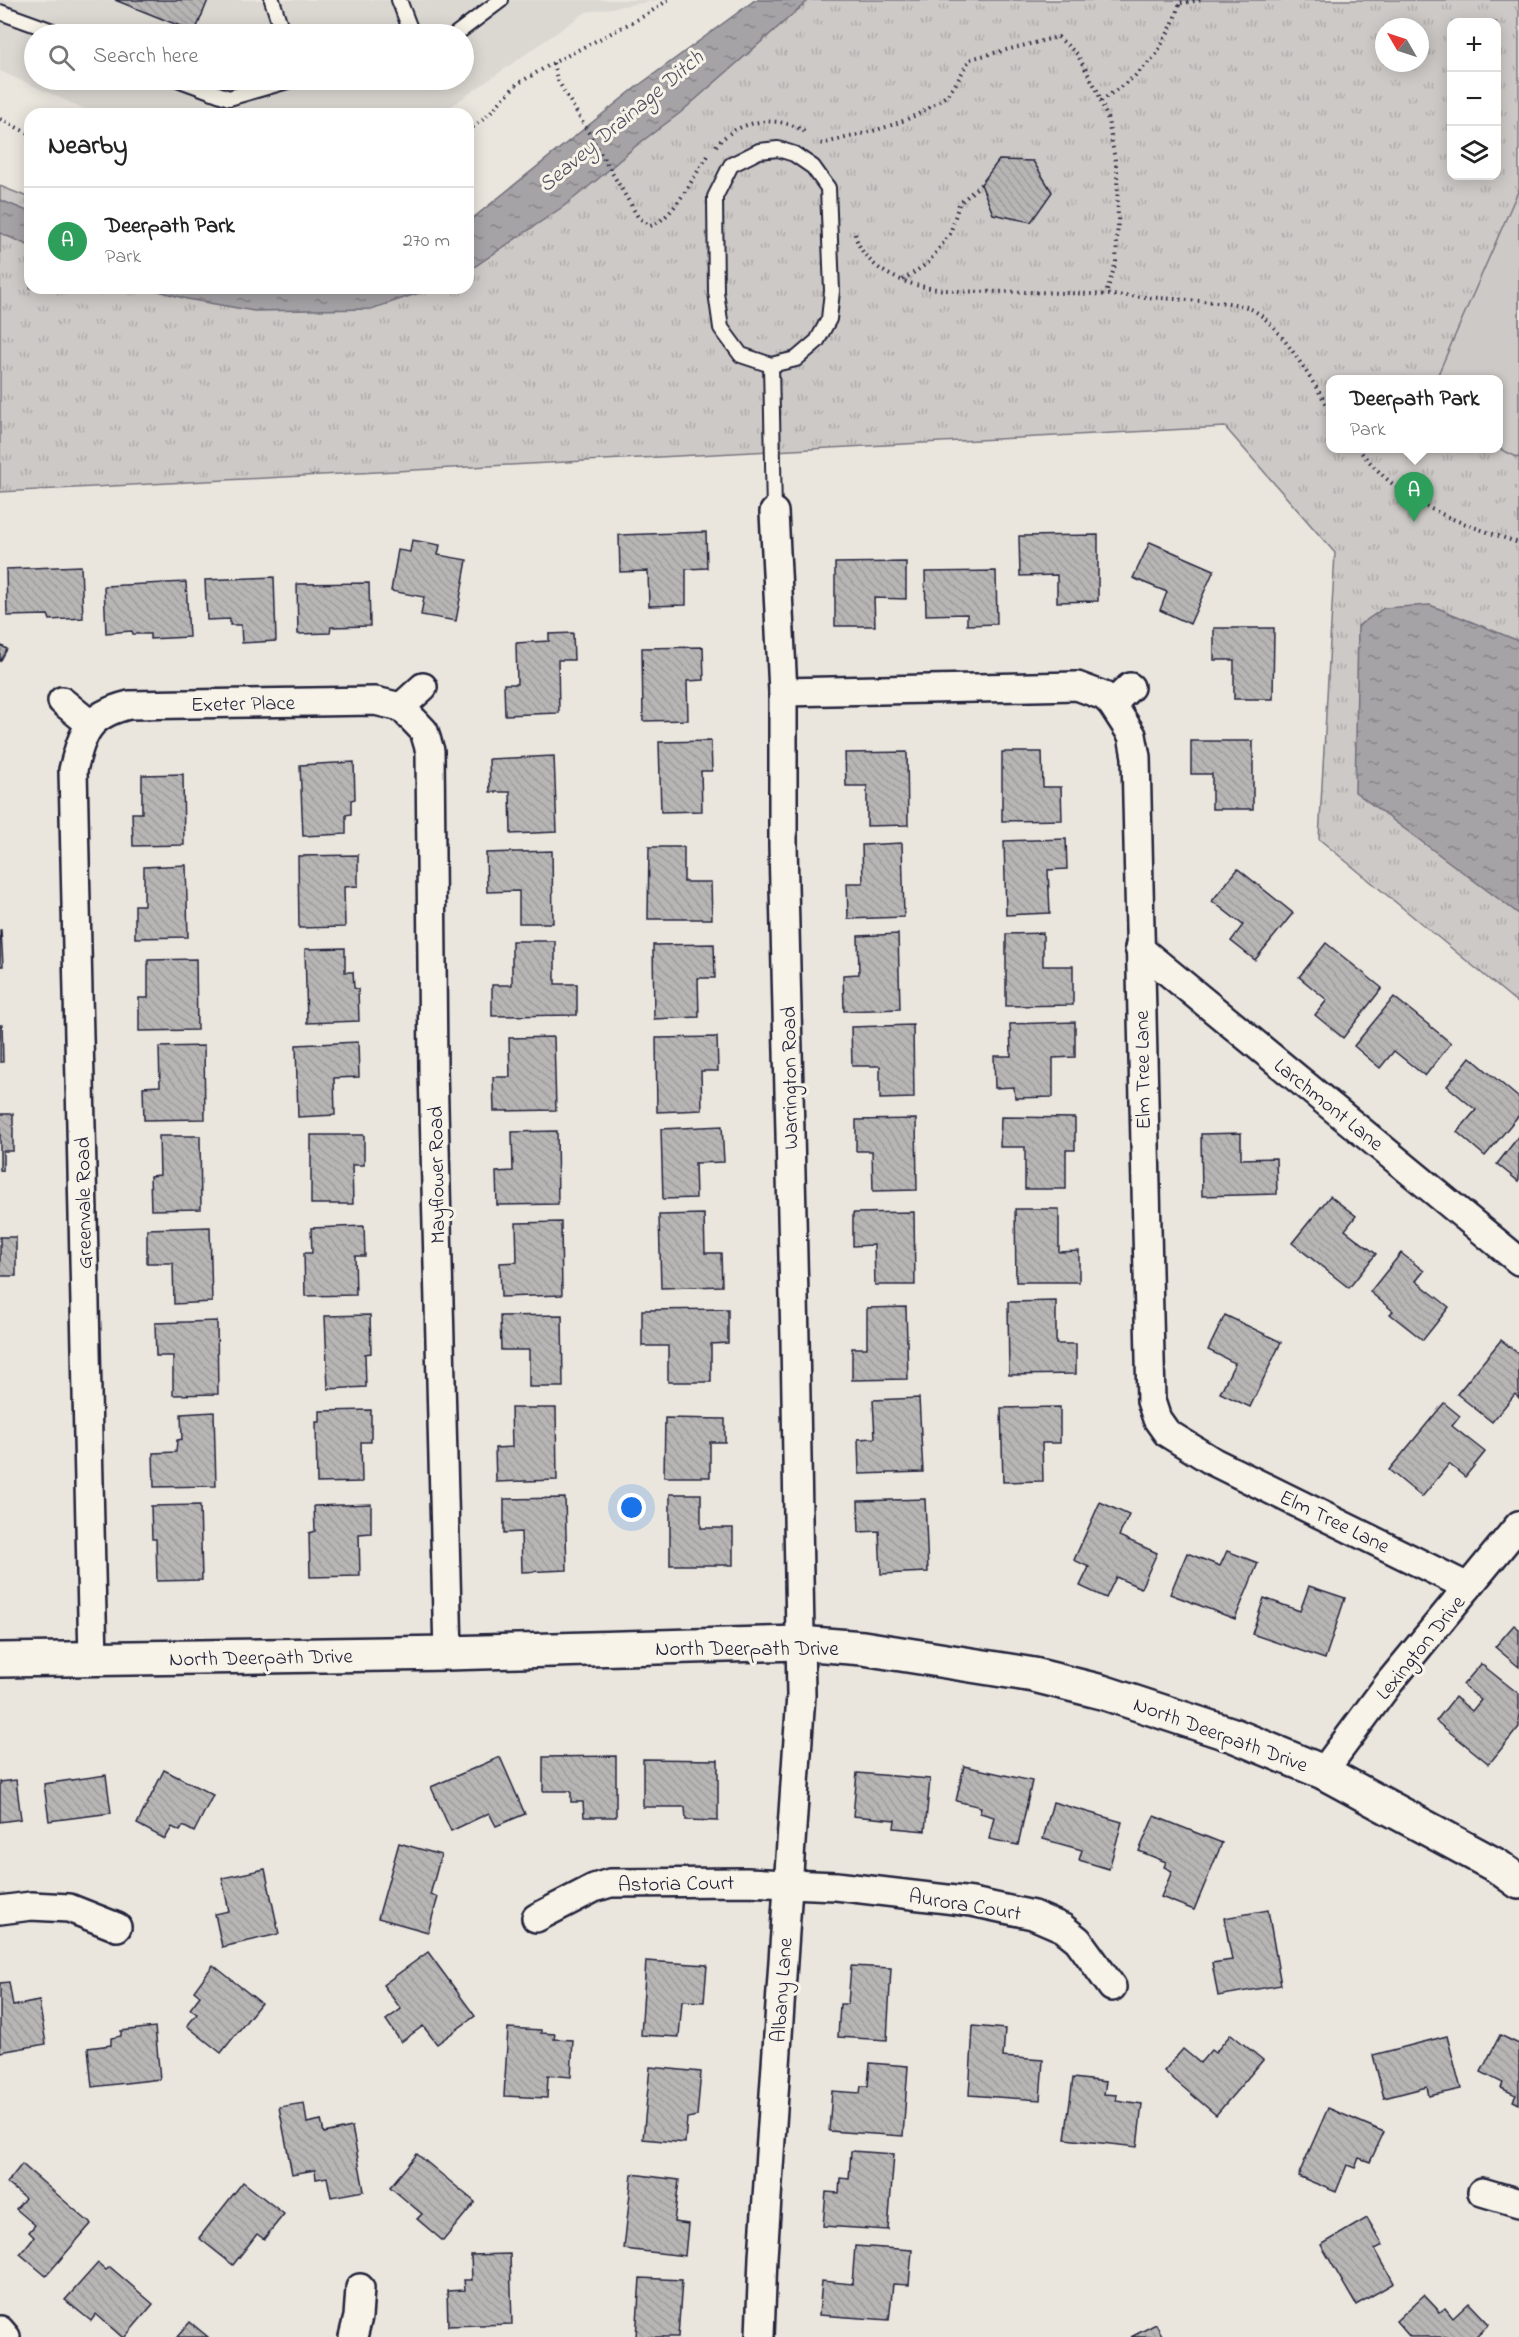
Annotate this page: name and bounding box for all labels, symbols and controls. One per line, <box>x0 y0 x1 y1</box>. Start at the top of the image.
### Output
north arrow <box>1375 18 1429 72</box>
map controls <box>1447 18 1501 180</box>
button: + <box>1447 18 1501 72</box>
search box <box>24 24 474 90</box>
icon: search <box>45 41 78 74</box>
text: Search here <box>93 41 198 73</box>
water label: Seavey Drainage Ditch <box>532 43 712 201</box>
button: − <box>1447 72 1501 126</box>
button: layers <box>1447 126 1501 180</box>
text: Nearby <box>48 128 127 166</box>
text: Deerpath Park <box>105 211 235 243</box>
text: A <box>61 227 74 256</box>
text: 270 m <box>403 227 450 256</box>
text: Park <box>105 243 141 272</box>
popup <box>1326 375 1503 453</box>
text: Deerpath Park <box>1350 384 1479 416</box>
text: Park <box>1350 416 1386 445</box>
pin: A <box>1394 472 1434 522</box>
street label: Exeter Place <box>191 689 296 721</box>
street label: Warrington Road <box>775 1006 809 1150</box>
street label: Elm Tree Lane <box>1128 1009 1160 1130</box>
street label: Larchmont Lane <box>1266 1052 1390 1160</box>
street label: Mayflower Road <box>422 1106 456 1244</box>
street label: Greenvale Road <box>69 1136 101 1269</box>
street label: Elm Tree Lane <box>1274 1483 1395 1563</box>
your location <box>617 1493 646 1522</box>
street label: Lexington Drive <box>1370 1589 1475 1709</box>
street label: North Deerpath Drive <box>655 1635 839 1665</box>
street label: North Deerpath Drive <box>169 1642 354 1676</box>
street label: North Deerpath Drive <box>1129 1690 1312 1782</box>
street label: Astoria Court <box>618 1869 735 1901</box>
street label: Aurora Court <box>906 1882 1023 1930</box>
street label: Albany Lane <box>764 1936 804 2044</box>

